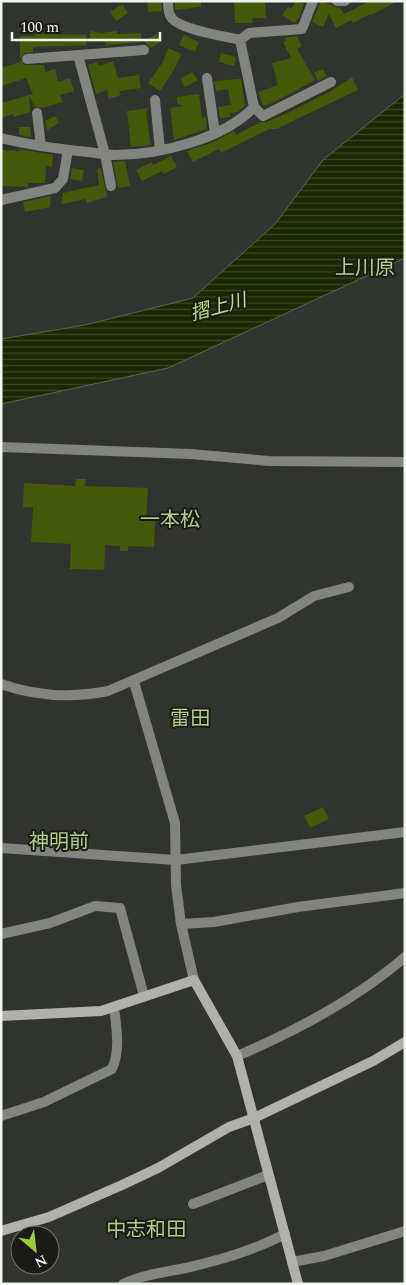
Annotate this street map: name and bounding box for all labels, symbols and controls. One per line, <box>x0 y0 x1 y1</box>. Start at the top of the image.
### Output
scale bar <box>12 10 160 42</box>
text: 100 m <box>20 16 59 39</box>
district label: 上川原 <box>335 253 395 283</box>
water label: 摺上川 <box>187 286 252 329</box>
district label: 一本松 <box>140 505 200 535</box>
district label: 雷田 <box>170 704 210 734</box>
district label: 神明前 <box>29 827 89 857</box>
district label: 中志和田 <box>106 1215 186 1245</box>
north arrow <box>10 1225 60 1275</box>
text: N <box>31 1249 51 1273</box>

